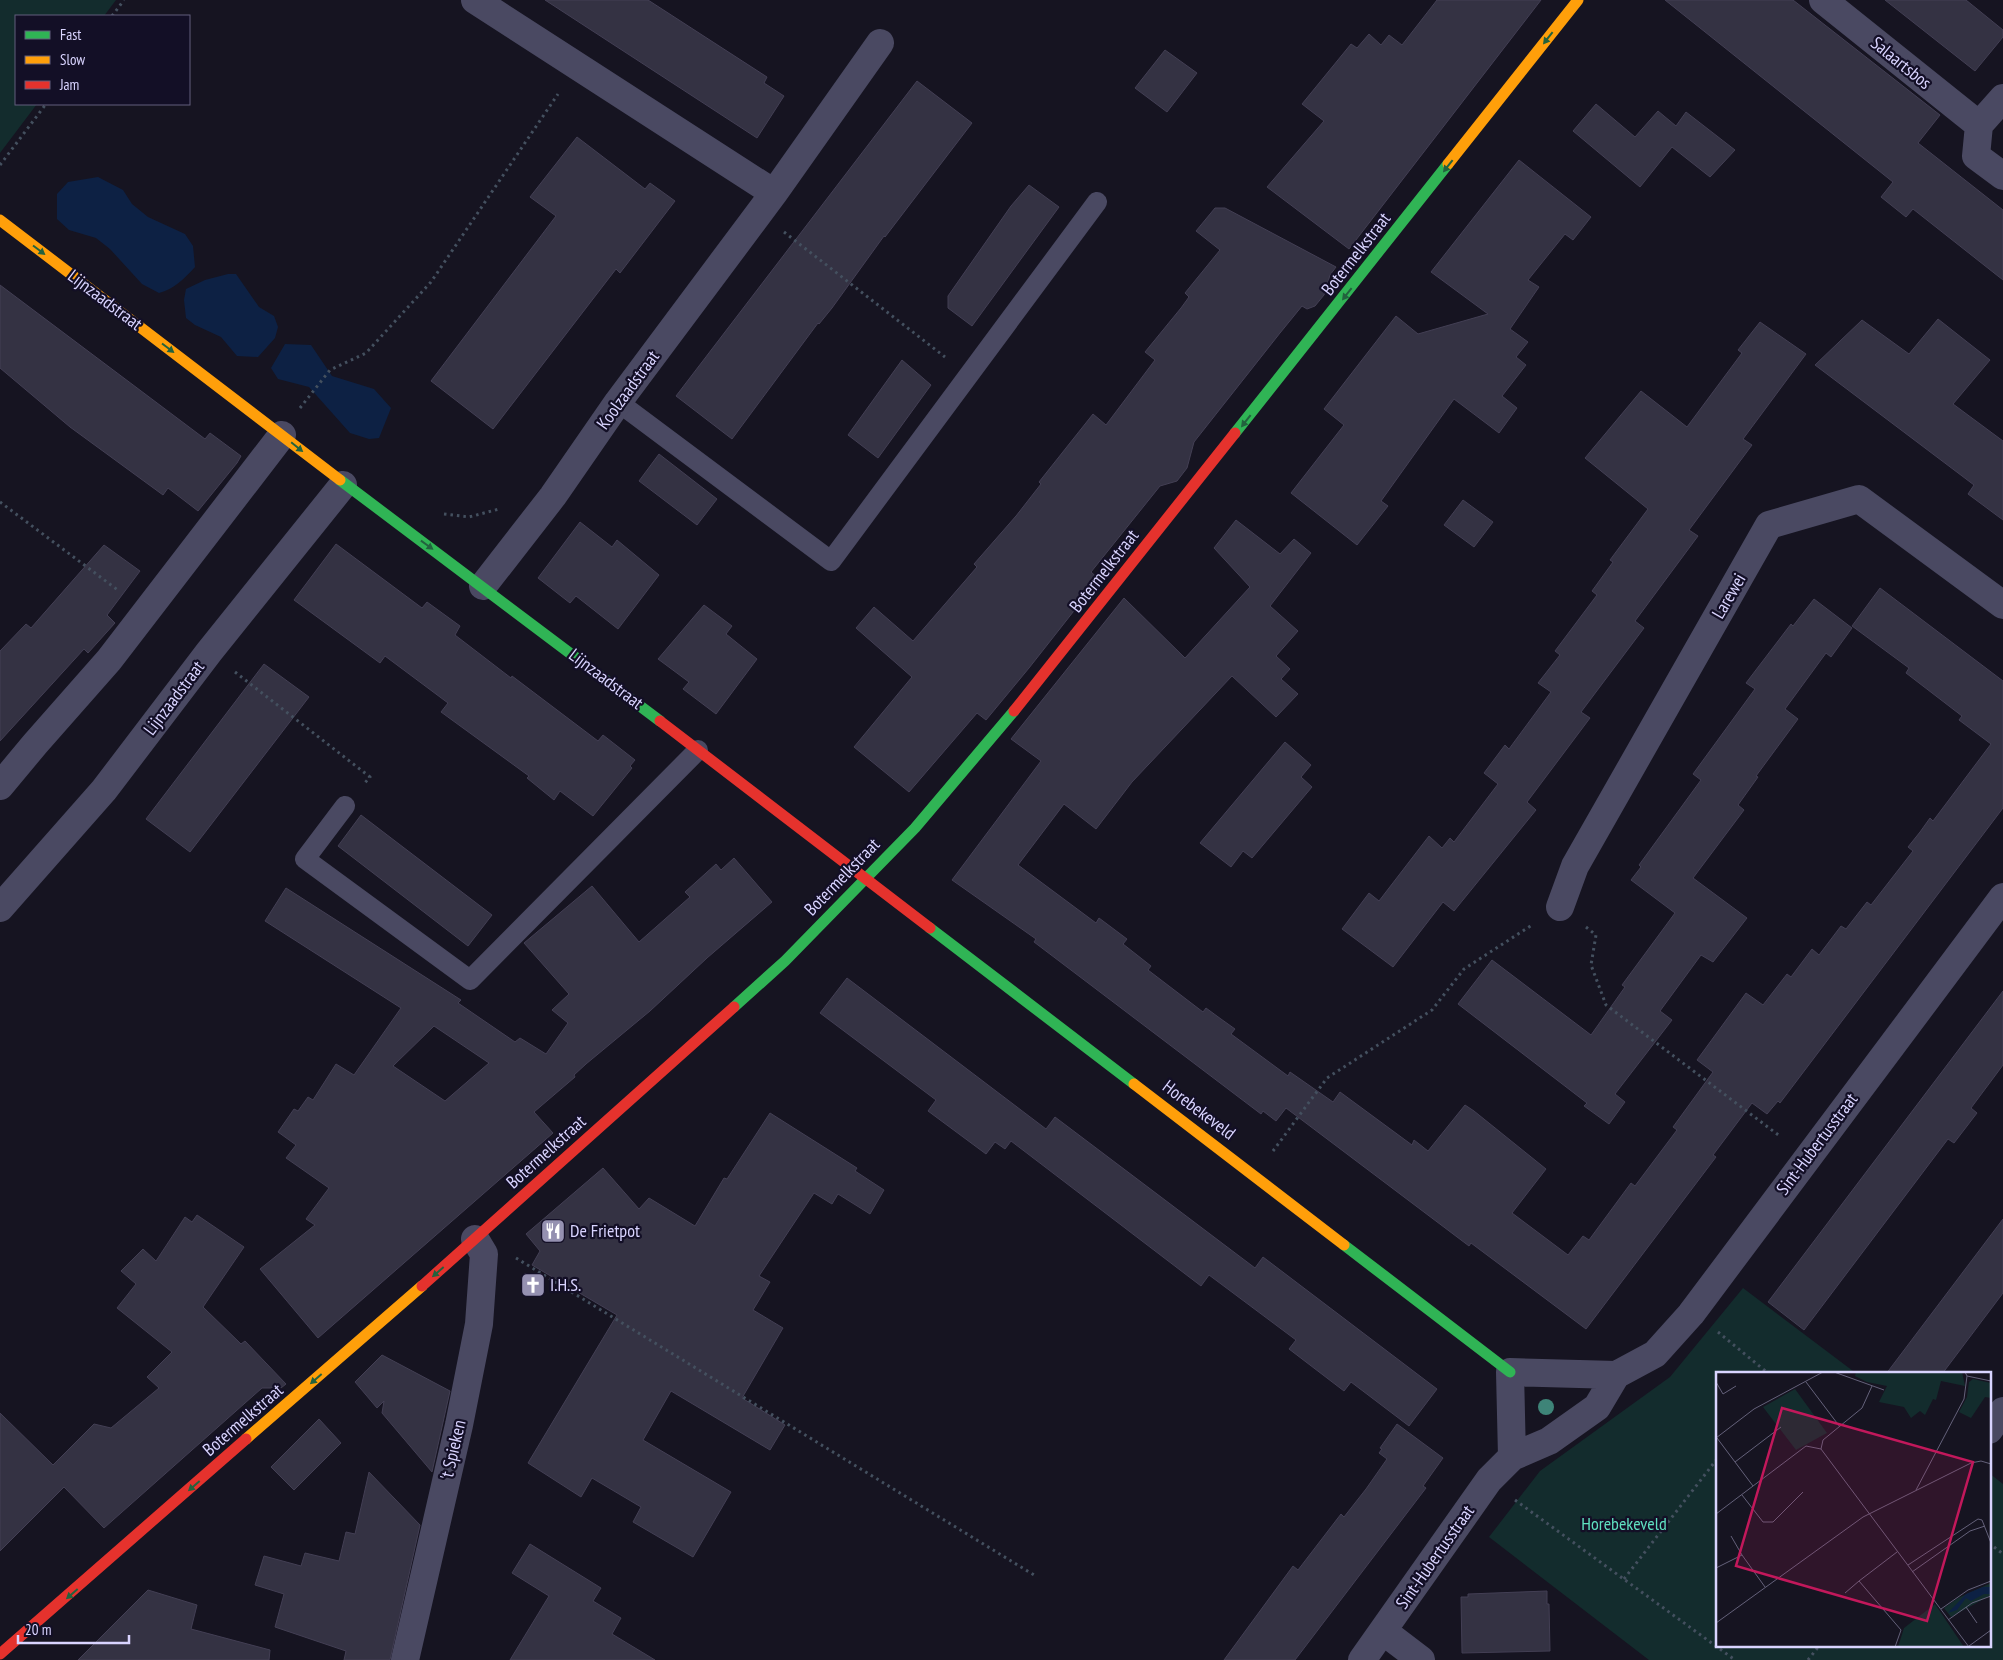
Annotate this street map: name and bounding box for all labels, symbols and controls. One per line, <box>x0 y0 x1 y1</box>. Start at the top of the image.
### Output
legend <box>15 15 190 105</box>
text: Fast <box>60 25 81 44</box>
one-way arrow <box>1543 31 1553 45</box>
street label: Salaartsbos <box>1866 31 1936 94</box>
text: Slow <box>60 50 85 69</box>
text: Jam <box>59 75 79 94</box>
one-way arrow <box>1442 159 1453 172</box>
street label: Botermelkstraat <box>1316 208 1395 300</box>
one-way arrow <box>32 244 45 255</box>
street label: Lijnzaadstraat <box>64 264 147 335</box>
one-way arrow <box>1341 287 1352 300</box>
one-way arrow <box>161 343 175 353</box>
street label: Koolzaadstraat <box>591 346 664 434</box>
one-way arrow <box>1240 414 1251 427</box>
one-way arrow <box>290 442 303 453</box>
street label: Botermelkstraat <box>1064 525 1143 617</box>
one-way arrow <box>420 540 433 550</box>
street label: Larewei <box>1706 569 1751 622</box>
street label: Lijnzaadstraat <box>565 643 648 714</box>
street label: Lijnzaadstraat <box>138 656 209 739</box>
street label: Botermelkstraat <box>799 833 884 920</box>
street label: Horebekeveld <box>1158 1075 1240 1144</box>
street label: Sint-Hubertusstraat <box>1771 1088 1862 1199</box>
street label: Botermelkstraat <box>501 1110 590 1193</box>
restaurant icon: De Frietpot <box>540 1218 566 1244</box>
place label: De Frietpot <box>570 1219 640 1242</box>
one-way arrow <box>432 1266 445 1277</box>
church icon: I.H.S. <box>520 1272 546 1298</box>
place label: I.H.S. <box>550 1273 581 1296</box>
inset map <box>1716 1372 1990 1648</box>
one-way arrow <box>310 1373 322 1384</box>
street label: Botermelkstraat <box>198 1378 288 1461</box>
street label: 't Spieken <box>434 1418 471 1482</box>
one-way arrow <box>188 1480 200 1492</box>
street label: Sint-Hubertusstraat <box>1390 1500 1479 1613</box>
park label: Horebekeveld <box>1581 1512 1667 1535</box>
one-way arrow <box>65 1588 78 1599</box>
scale bar <box>18 1612 129 1644</box>
text: 20 m <box>25 1620 51 1639</box>

